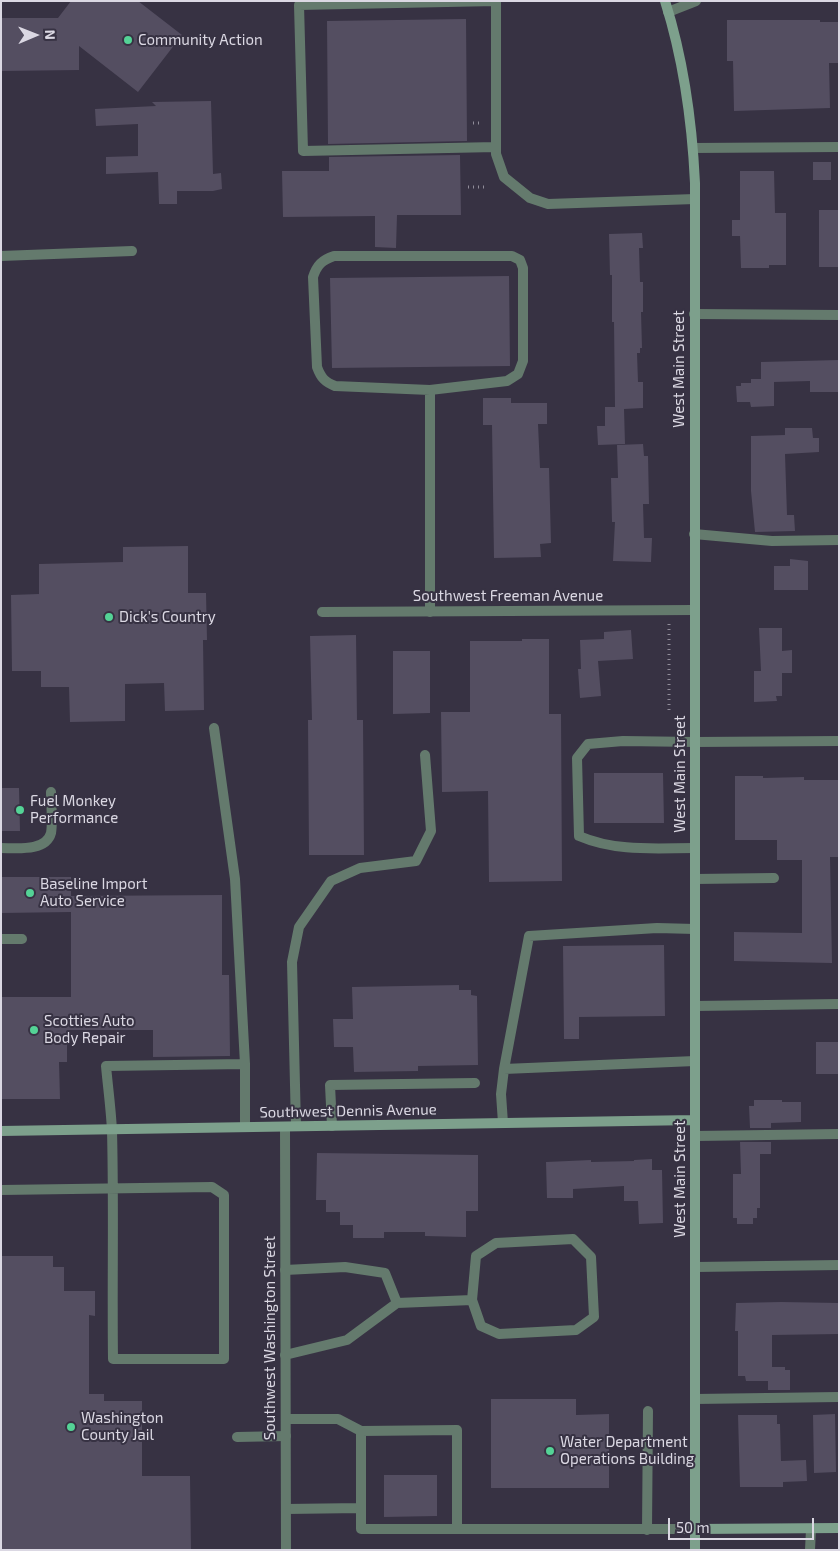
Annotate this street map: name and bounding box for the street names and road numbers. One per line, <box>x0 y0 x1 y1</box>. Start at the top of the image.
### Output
street label: West Main Street <box>670 310 688 428</box>
street label: Southwest Freeman Avenue <box>413 587 603 605</box>
street label: West Main Street <box>671 715 689 833</box>
street label: Southwest Dennis Avenue <box>259 1100 437 1122</box>
street label: West Main Street <box>671 1120 689 1238</box>
street label: Southwest Washington Street <box>261 1236 279 1440</box>

